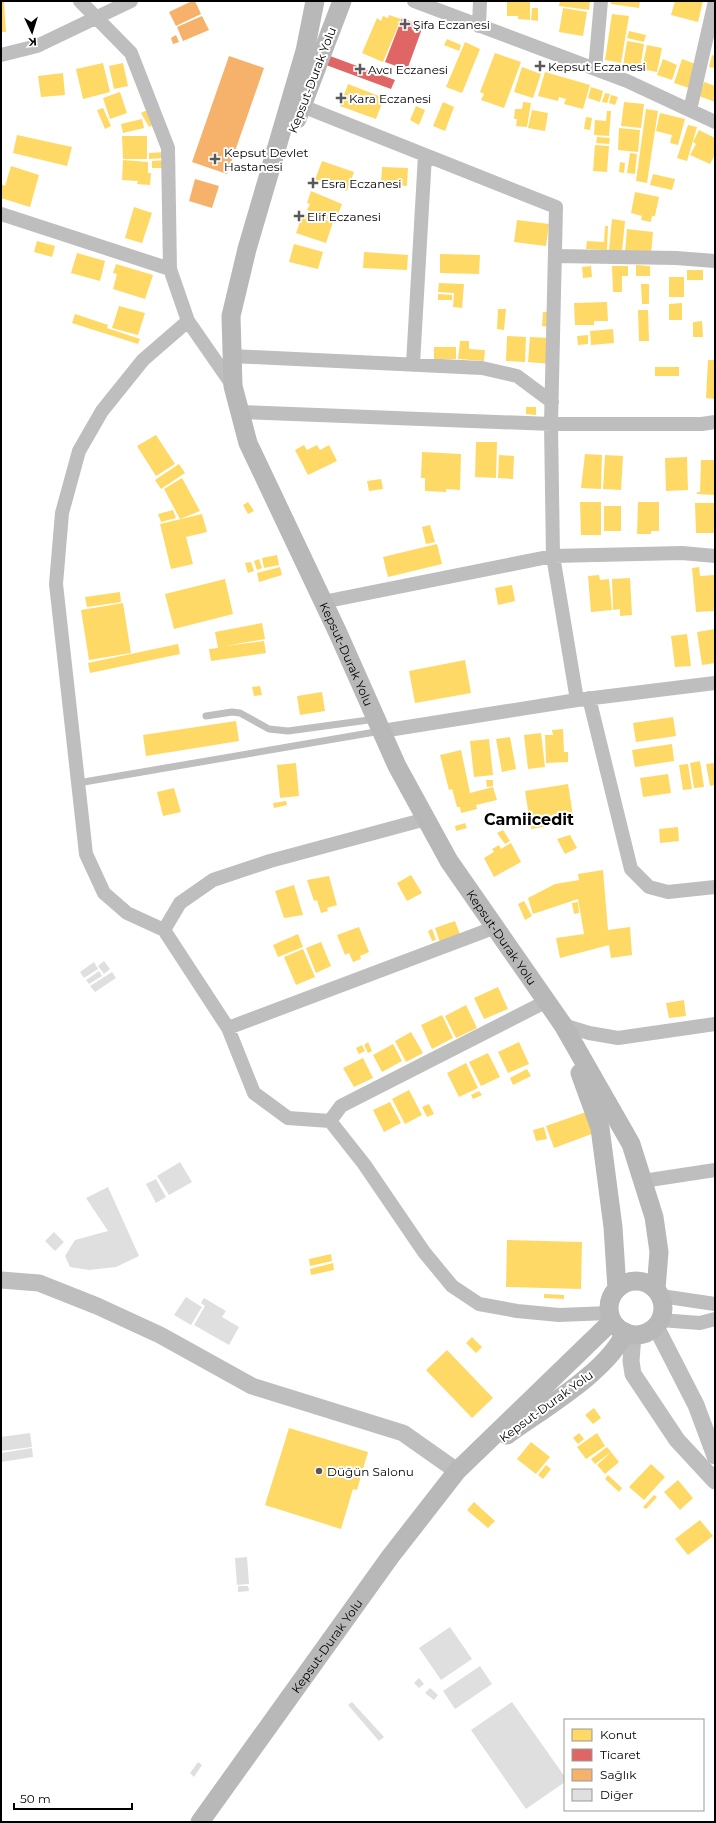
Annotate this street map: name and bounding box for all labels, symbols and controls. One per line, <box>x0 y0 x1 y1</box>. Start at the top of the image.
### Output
north arrow <box>12 12 52 52</box>
place label: Şifa Eczanesi <box>413 17 490 32</box>
marker: Şifa Eczanesi <box>400 19 410 29</box>
street label: Kepsut-Durak Yolu <box>285 25 339 135</box>
text: K <box>27 35 37 49</box>
place label: Kepsut Eczanesi <box>548 59 646 74</box>
marker: Kepsut Eczanesi <box>535 61 545 71</box>
place label: Avcı Eczanesi <box>368 62 448 77</box>
marker: Avcı Eczanesi <box>355 64 365 74</box>
place label: Kara Eczanesi <box>349 91 431 106</box>
marker: Kara Eczanesi <box>336 93 346 103</box>
place label: Kepsut Devlet Hastanesi <box>224 145 309 174</box>
marker: Kepsut Devlet Hastanesi <box>209 153 221 165</box>
place label: Esra Eczanesi <box>321 176 402 191</box>
marker: Esra Eczanesi <box>308 178 318 188</box>
place label: Elif Eczanesi <box>307 209 381 224</box>
marker: Elif Eczanesi <box>294 211 304 221</box>
street label: Kepsut-Durak Yolu <box>317 599 377 708</box>
district label: Camiicedit <box>484 810 574 829</box>
street label: Kepsut-Durak Yolu <box>464 887 540 988</box>
street label: Kepsut-Durak Yolu <box>496 1367 596 1445</box>
place label: Düğün Salonu <box>327 1464 414 1479</box>
marker: Düğün Salonu <box>314 1466 324 1476</box>
street label: Kepsut-Durak Yolu <box>288 1596 365 1696</box>
legend <box>564 1719 704 1811</box>
text: Konut <box>600 1727 637 1742</box>
text: Ticaret <box>600 1747 641 1762</box>
text: Sağlık <box>600 1767 637 1782</box>
scale bar <box>14 1785 132 1811</box>
text: Diğer <box>600 1787 634 1802</box>
text: 50 m <box>20 1791 51 1806</box>

